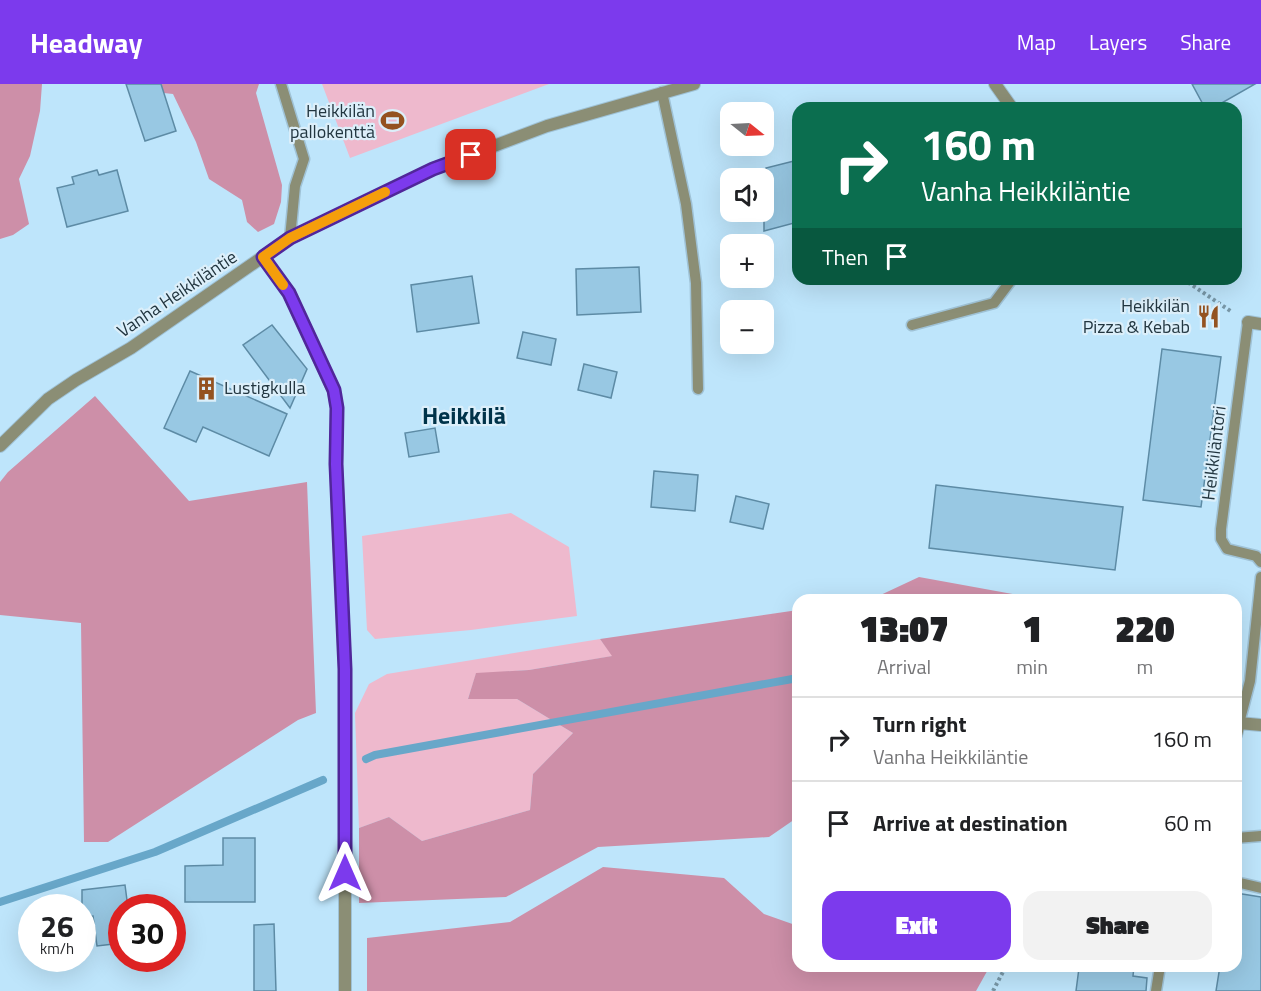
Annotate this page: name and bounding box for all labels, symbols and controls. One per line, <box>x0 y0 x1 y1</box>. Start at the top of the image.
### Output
text: Headway <box>30 21 142 64</box>
text: Map <box>1017 26 1056 58</box>
text: Layers <box>1089 26 1147 58</box>
text: Share <box>1180 26 1231 58</box>
place label: Heikkilän pallokenttä <box>290 97 375 145</box>
north arrow <box>720 102 774 156</box>
map controls <box>720 102 774 354</box>
sports icon: Heikkilän pallokenttä <box>380 108 406 134</box>
text: 160 m <box>921 112 1036 176</box>
icon: right <box>822 126 900 204</box>
pin <box>445 129 496 180</box>
icon: arrive <box>454 138 487 171</box>
button: sound <box>720 168 774 222</box>
text: Vanha Heikkiläntie <box>921 170 1131 211</box>
button: + <box>720 234 774 288</box>
text: Then <box>822 240 868 274</box>
icon: arrive <box>880 240 913 273</box>
street label: Vanha Heikkiläntie <box>111 243 242 344</box>
place label: Heikkilän Pizza & Kebab <box>1083 292 1190 340</box>
button: − <box>720 300 774 354</box>
restaurant icon: Heikkilän Pizza & Kebab <box>1195 303 1221 329</box>
place label: Lustigkulla <box>224 374 306 401</box>
building icon: Lustigkulla <box>193 375 219 401</box>
district label: Heikkilä <box>422 397 506 433</box>
street label: Heikkiläntori <box>1194 404 1233 502</box>
text: 13:07 <box>859 601 949 656</box>
text: 1 <box>1022 601 1042 656</box>
text: 220 <box>1115 601 1175 656</box>
text: Arrival <box>877 651 931 682</box>
text: min <box>1016 651 1048 682</box>
text: m <box>1137 651 1153 682</box>
text: Turn right <box>873 707 967 741</box>
text: 160 m <box>1152 722 1212 756</box>
icon: right <box>822 723 855 756</box>
text: Vanha Heikkiläntie <box>873 741 1028 772</box>
text: Arrive at destination <box>873 806 1068 840</box>
text: 60 m <box>1164 806 1212 840</box>
icon: arrive <box>822 807 855 840</box>
position arrow <box>313 841 377 905</box>
button: Exit <box>822 891 1011 960</box>
button: Share <box>1023 891 1212 960</box>
speed limit sign: 30 <box>108 894 186 972</box>
text: 26 <box>40 903 74 949</box>
text: km/h <box>40 937 74 960</box>

